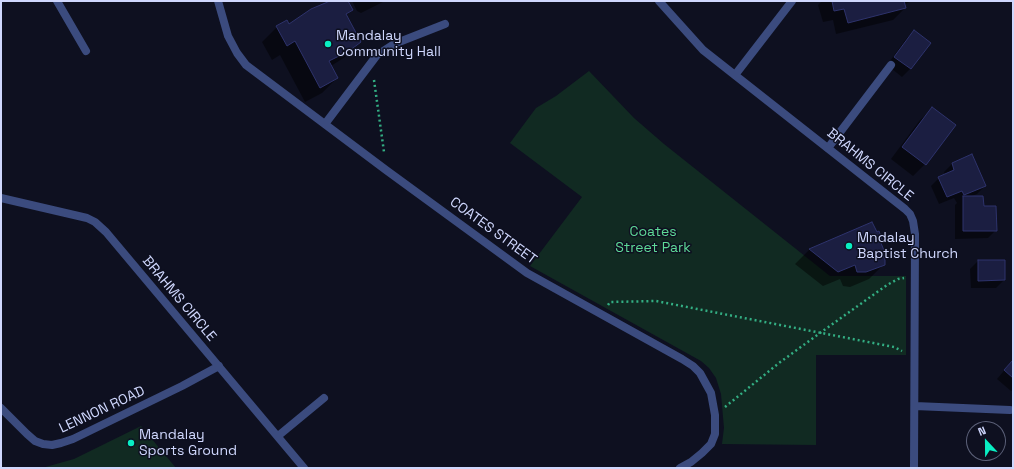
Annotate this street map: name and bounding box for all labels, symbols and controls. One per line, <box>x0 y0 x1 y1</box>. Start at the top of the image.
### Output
place label: Mandalay Community Hall <box>336 28 441 60</box>
marker: Mandalay Community Hall <box>323 39 333 49</box>
street label: BRAHMS CIRCLE <box>823 125 917 205</box>
street label: COATES STREET <box>446 194 540 268</box>
park label: Coates Street Park <box>615 224 691 256</box>
place label: Mndalay Baptist Church <box>857 230 958 262</box>
marker: Mndalay Baptist Church <box>844 241 854 251</box>
street label: BRAHMS CIRCLE <box>138 253 220 345</box>
street label: LENNON ROAD <box>57 383 147 437</box>
north arrow <box>966 421 1006 461</box>
text: N <box>976 423 988 439</box>
place label: Mandalay Sports Ground <box>139 427 237 460</box>
marker: Mandalay Sports Ground <box>126 438 136 448</box>

